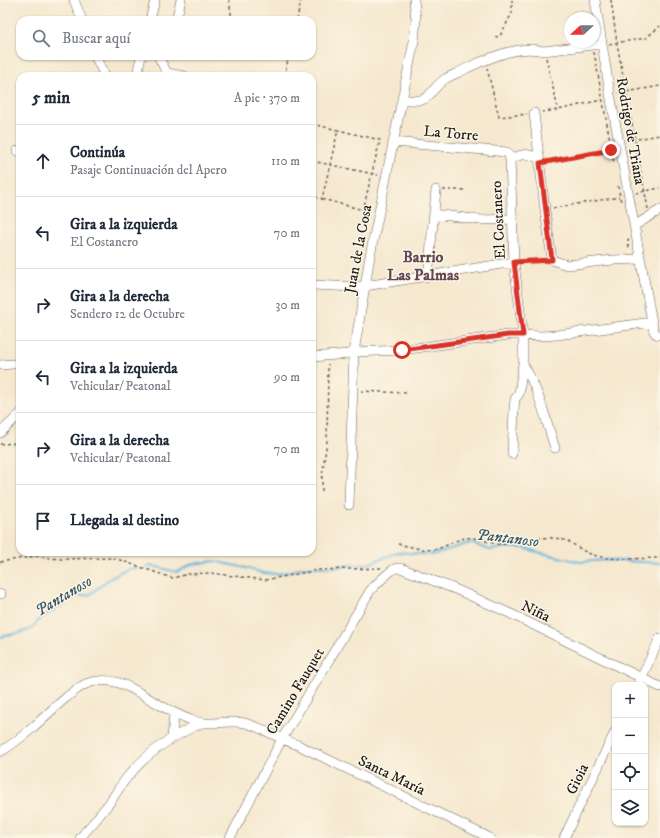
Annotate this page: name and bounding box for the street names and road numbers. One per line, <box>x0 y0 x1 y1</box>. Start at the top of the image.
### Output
street label: Rodrigo de Triana <box>612 76 649 187</box>
street label: La Torre <box>423 122 479 145</box>
street label: El Costanero <box>487 180 510 260</box>
street label: Juan de la Cosa <box>340 202 377 297</box>
street label: Niña <box>518 596 554 627</box>
street label: Camino Fauquet <box>262 644 329 738</box>
street label: Santa María <box>355 751 429 800</box>
street label: Gioia <box>562 760 593 798</box>

